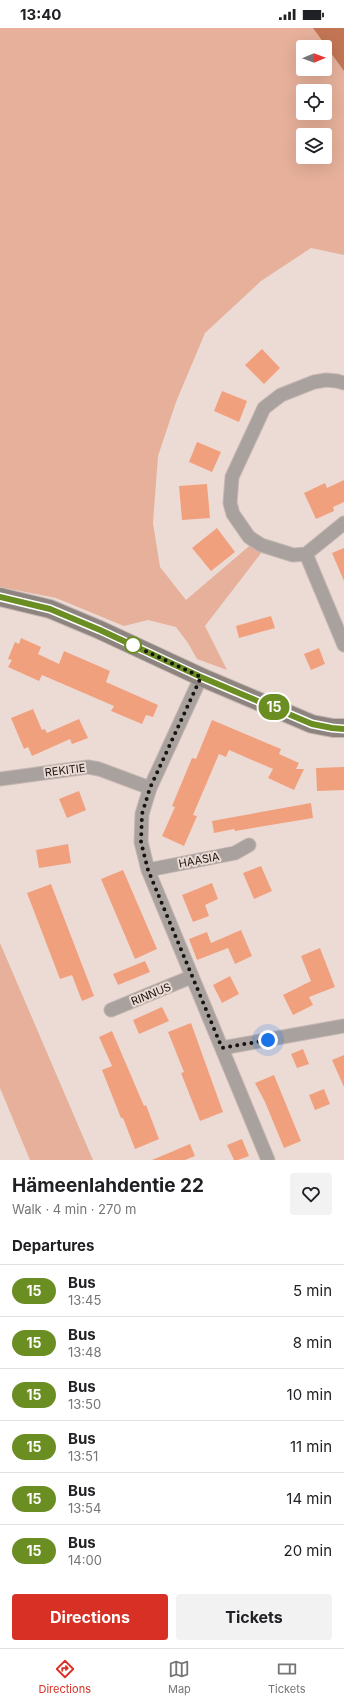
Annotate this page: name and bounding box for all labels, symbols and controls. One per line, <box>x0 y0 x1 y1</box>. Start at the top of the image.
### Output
text: 13:40 <box>20 5 61 24</box>
north arrow <box>296 40 332 76</box>
map controls <box>296 40 332 164</box>
button: locate <box>296 84 332 120</box>
button: layers <box>296 128 332 164</box>
unlabelled marker <box>124 636 142 654</box>
line badge: 15 <box>256 694 292 720</box>
text: 15 <box>267 698 281 715</box>
street label: REKITIE <box>44 761 86 779</box>
street label: HAASIA <box>177 849 221 871</box>
street label: RINNUS <box>129 980 173 1008</box>
your location <box>258 1030 278 1050</box>
button: heart <box>290 1173 332 1215</box>
text: Hämeenlahdentie 22 <box>12 1174 204 1197</box>
text: Walk · 4 min · 270 m <box>12 1201 136 1217</box>
text: Departures <box>12 1236 94 1255</box>
text: Bus <box>68 1273 96 1292</box>
text: 5 min <box>293 1281 332 1300</box>
text: 15 <box>27 1282 41 1299</box>
text: 13:45 <box>68 1292 101 1308</box>
text: Bus <box>68 1325 96 1344</box>
text: 8 min <box>293 1333 332 1352</box>
text: 15 <box>27 1334 41 1351</box>
text: 13:48 <box>68 1344 102 1360</box>
text: Bus <box>68 1377 96 1396</box>
text: 10 min <box>287 1385 332 1404</box>
text: 15 <box>27 1386 41 1403</box>
text: 13:50 <box>68 1396 101 1412</box>
text: Bus <box>68 1429 96 1448</box>
text: 11 min <box>290 1437 332 1456</box>
text: 15 <box>27 1438 41 1455</box>
text: 13:51 <box>68 1448 98 1464</box>
text: Bus <box>68 1481 96 1500</box>
text: 14 min <box>286 1489 332 1508</box>
text: 15 <box>27 1490 41 1507</box>
text: 13:54 <box>68 1500 101 1516</box>
text: Bus <box>68 1533 96 1552</box>
text: 20 min <box>284 1541 332 1560</box>
text: 15 <box>27 1542 41 1559</box>
text: 14:00 <box>68 1552 102 1568</box>
button: Directions <box>12 1594 168 1640</box>
button: Tickets <box>176 1594 332 1640</box>
tab: Directions <box>39 1658 91 1696</box>
tab: Map <box>168 1658 191 1696</box>
tab: Tickets <box>268 1658 305 1696</box>

